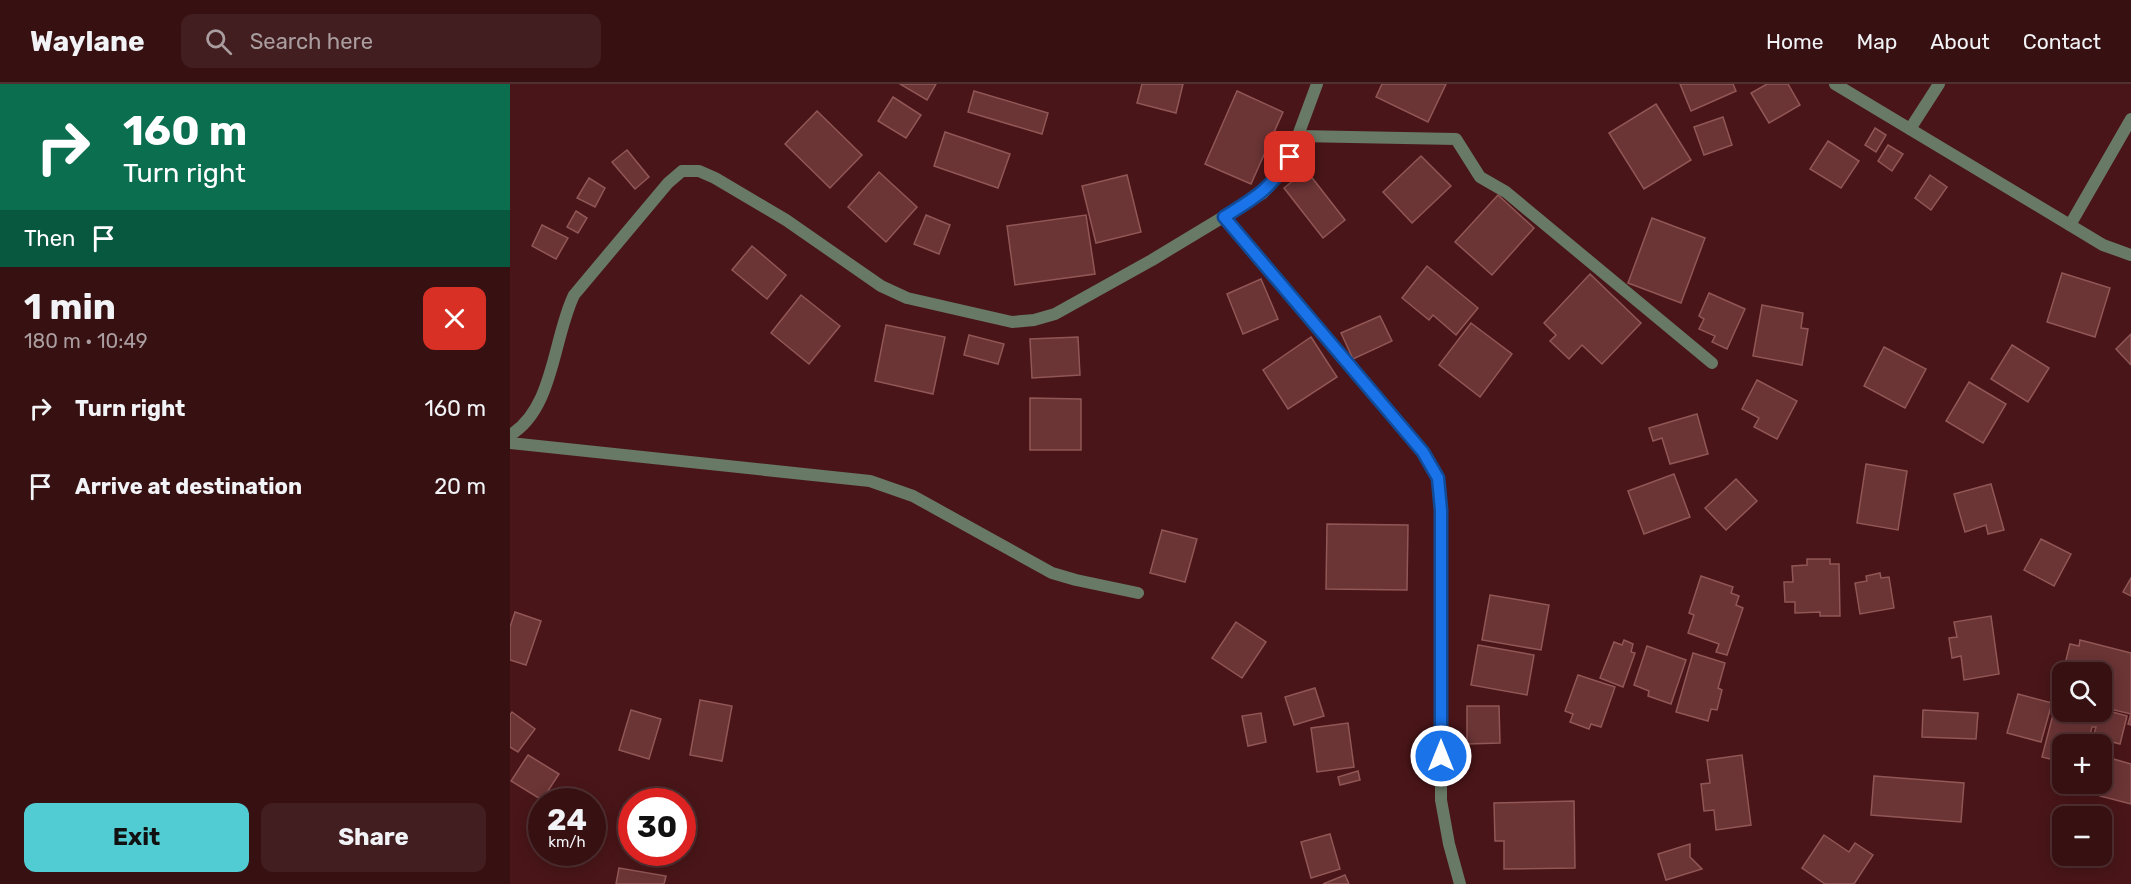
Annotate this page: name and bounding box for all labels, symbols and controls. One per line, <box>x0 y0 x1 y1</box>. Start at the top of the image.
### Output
search box <box>181 14 601 68</box>
text: Waylane <box>30 25 145 58</box>
icon: search <box>202 25 235 58</box>
text: Search here <box>250 28 373 55</box>
text: Home <box>1766 29 1823 54</box>
text: Map <box>1856 29 1897 54</box>
text: About <box>1930 29 1990 54</box>
text: Contact <box>2023 29 2101 54</box>
text: 160 m <box>123 106 247 156</box>
icon: right <box>24 108 102 186</box>
pin <box>1264 131 1315 182</box>
icon: arrive <box>1273 140 1306 173</box>
text: Turn right <box>123 157 246 189</box>
icon: arrive <box>87 222 120 255</box>
text: Then <box>24 225 75 252</box>
text: 1 min <box>24 285 116 328</box>
button: close <box>423 287 486 350</box>
text: 180 m · 10:49 <box>24 329 148 353</box>
icon: right <box>24 392 57 425</box>
text: Turn right <box>75 395 185 422</box>
text: 160 m <box>424 395 486 422</box>
icon: arrive <box>24 470 57 503</box>
text: Arrive at destination <box>75 473 302 500</box>
text: 20 m <box>434 473 486 500</box>
map controls <box>2052 662 2112 866</box>
button: search <box>2052 662 2112 722</box>
position arrow <box>1409 724 1473 788</box>
button: + <box>2052 734 2112 794</box>
speed limit sign: 30 <box>618 788 696 866</box>
text: 24 <box>547 802 587 838</box>
button: Exit <box>24 803 249 872</box>
button: Share <box>261 803 486 872</box>
button: − <box>2052 806 2112 866</box>
text: km/h <box>548 833 586 851</box>

